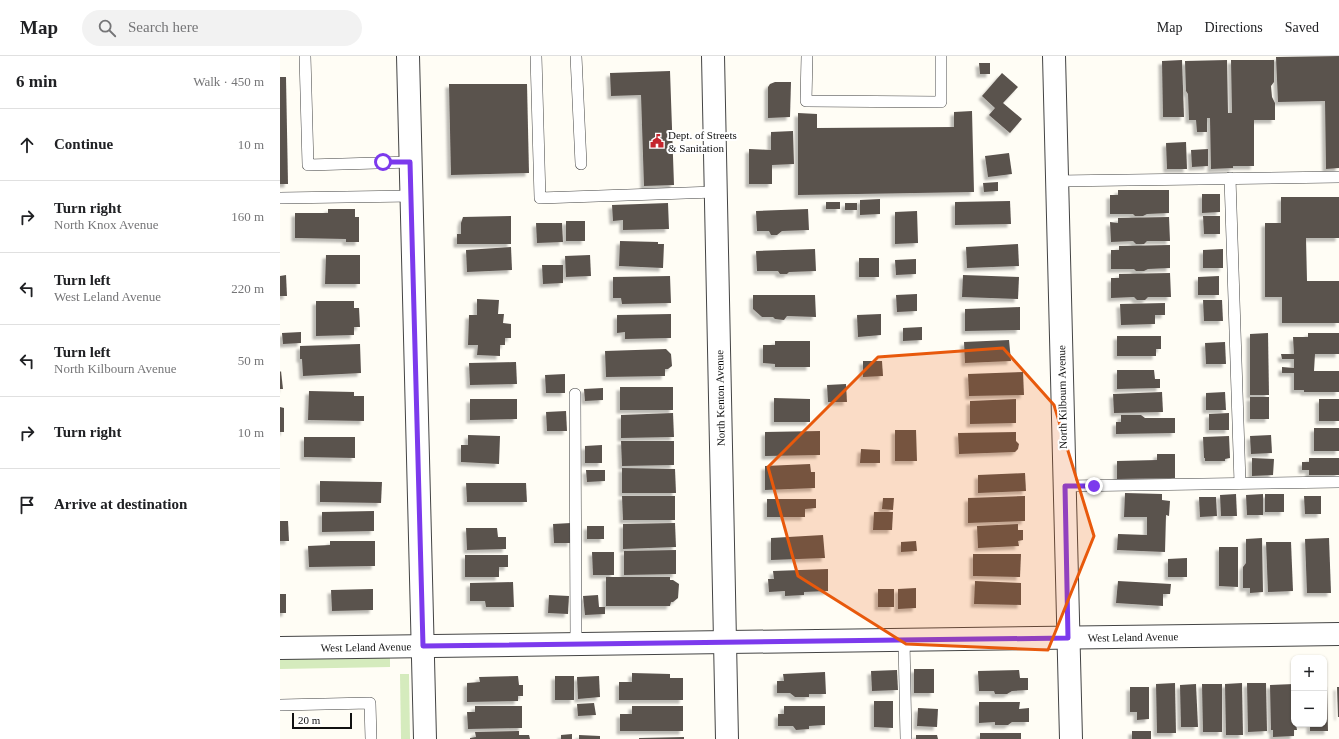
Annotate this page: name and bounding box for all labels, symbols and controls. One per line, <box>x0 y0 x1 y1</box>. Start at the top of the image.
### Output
search box <box>82 10 362 46</box>
text: Map <box>20 17 58 38</box>
icon: search <box>96 17 118 39</box>
text: Search here <box>128 19 198 35</box>
text: Map <box>1157 20 1182 35</box>
text: Directions <box>1204 20 1263 35</box>
text: Saved <box>1285 20 1319 35</box>
text: 6 min <box>16 72 57 91</box>
text: Walk · 450 m <box>193 74 264 89</box>
place label: Dept. of Streets & Sanitation <box>668 129 737 154</box>
public building icon: Dept. of Streets & Sanitation <box>649 133 665 149</box>
icon: ahead <box>16 134 38 156</box>
text: Continue <box>54 136 113 152</box>
text: 10 m <box>238 137 264 152</box>
route start <box>374 153 392 171</box>
text: Turn right <box>54 200 121 216</box>
icon: right <box>16 206 38 228</box>
text: 160 m <box>231 209 264 224</box>
text: North Knox Avenue <box>54 217 158 232</box>
text: Turn left <box>54 272 111 288</box>
icon: left <box>16 278 38 300</box>
text: 220 m <box>231 281 264 296</box>
text: West Leland Avenue <box>54 289 161 304</box>
text: Turn left <box>54 344 111 360</box>
street label: North Kilbourn Avenue <box>1055 345 1069 449</box>
icon: left <box>16 350 38 372</box>
street label: North Kenton Avenue <box>713 350 727 446</box>
text: 50 m <box>238 353 264 368</box>
text: North Kilbourn Avenue <box>54 361 177 376</box>
icon: right <box>16 422 38 444</box>
text: Turn right <box>54 424 121 440</box>
text: 10 m <box>238 425 264 440</box>
route end <box>1085 477 1103 495</box>
icon: arrive <box>16 494 38 516</box>
text: Arrive at destination <box>54 496 187 512</box>
street label: West Leland Avenue <box>1088 630 1178 644</box>
street label: West Leland Avenue <box>321 640 411 654</box>
map controls <box>1291 655 1327 727</box>
button: + <box>1291 655 1327 691</box>
button: − <box>1291 691 1327 727</box>
scale bar <box>292 711 352 730</box>
text: 20 m <box>298 714 320 726</box>

